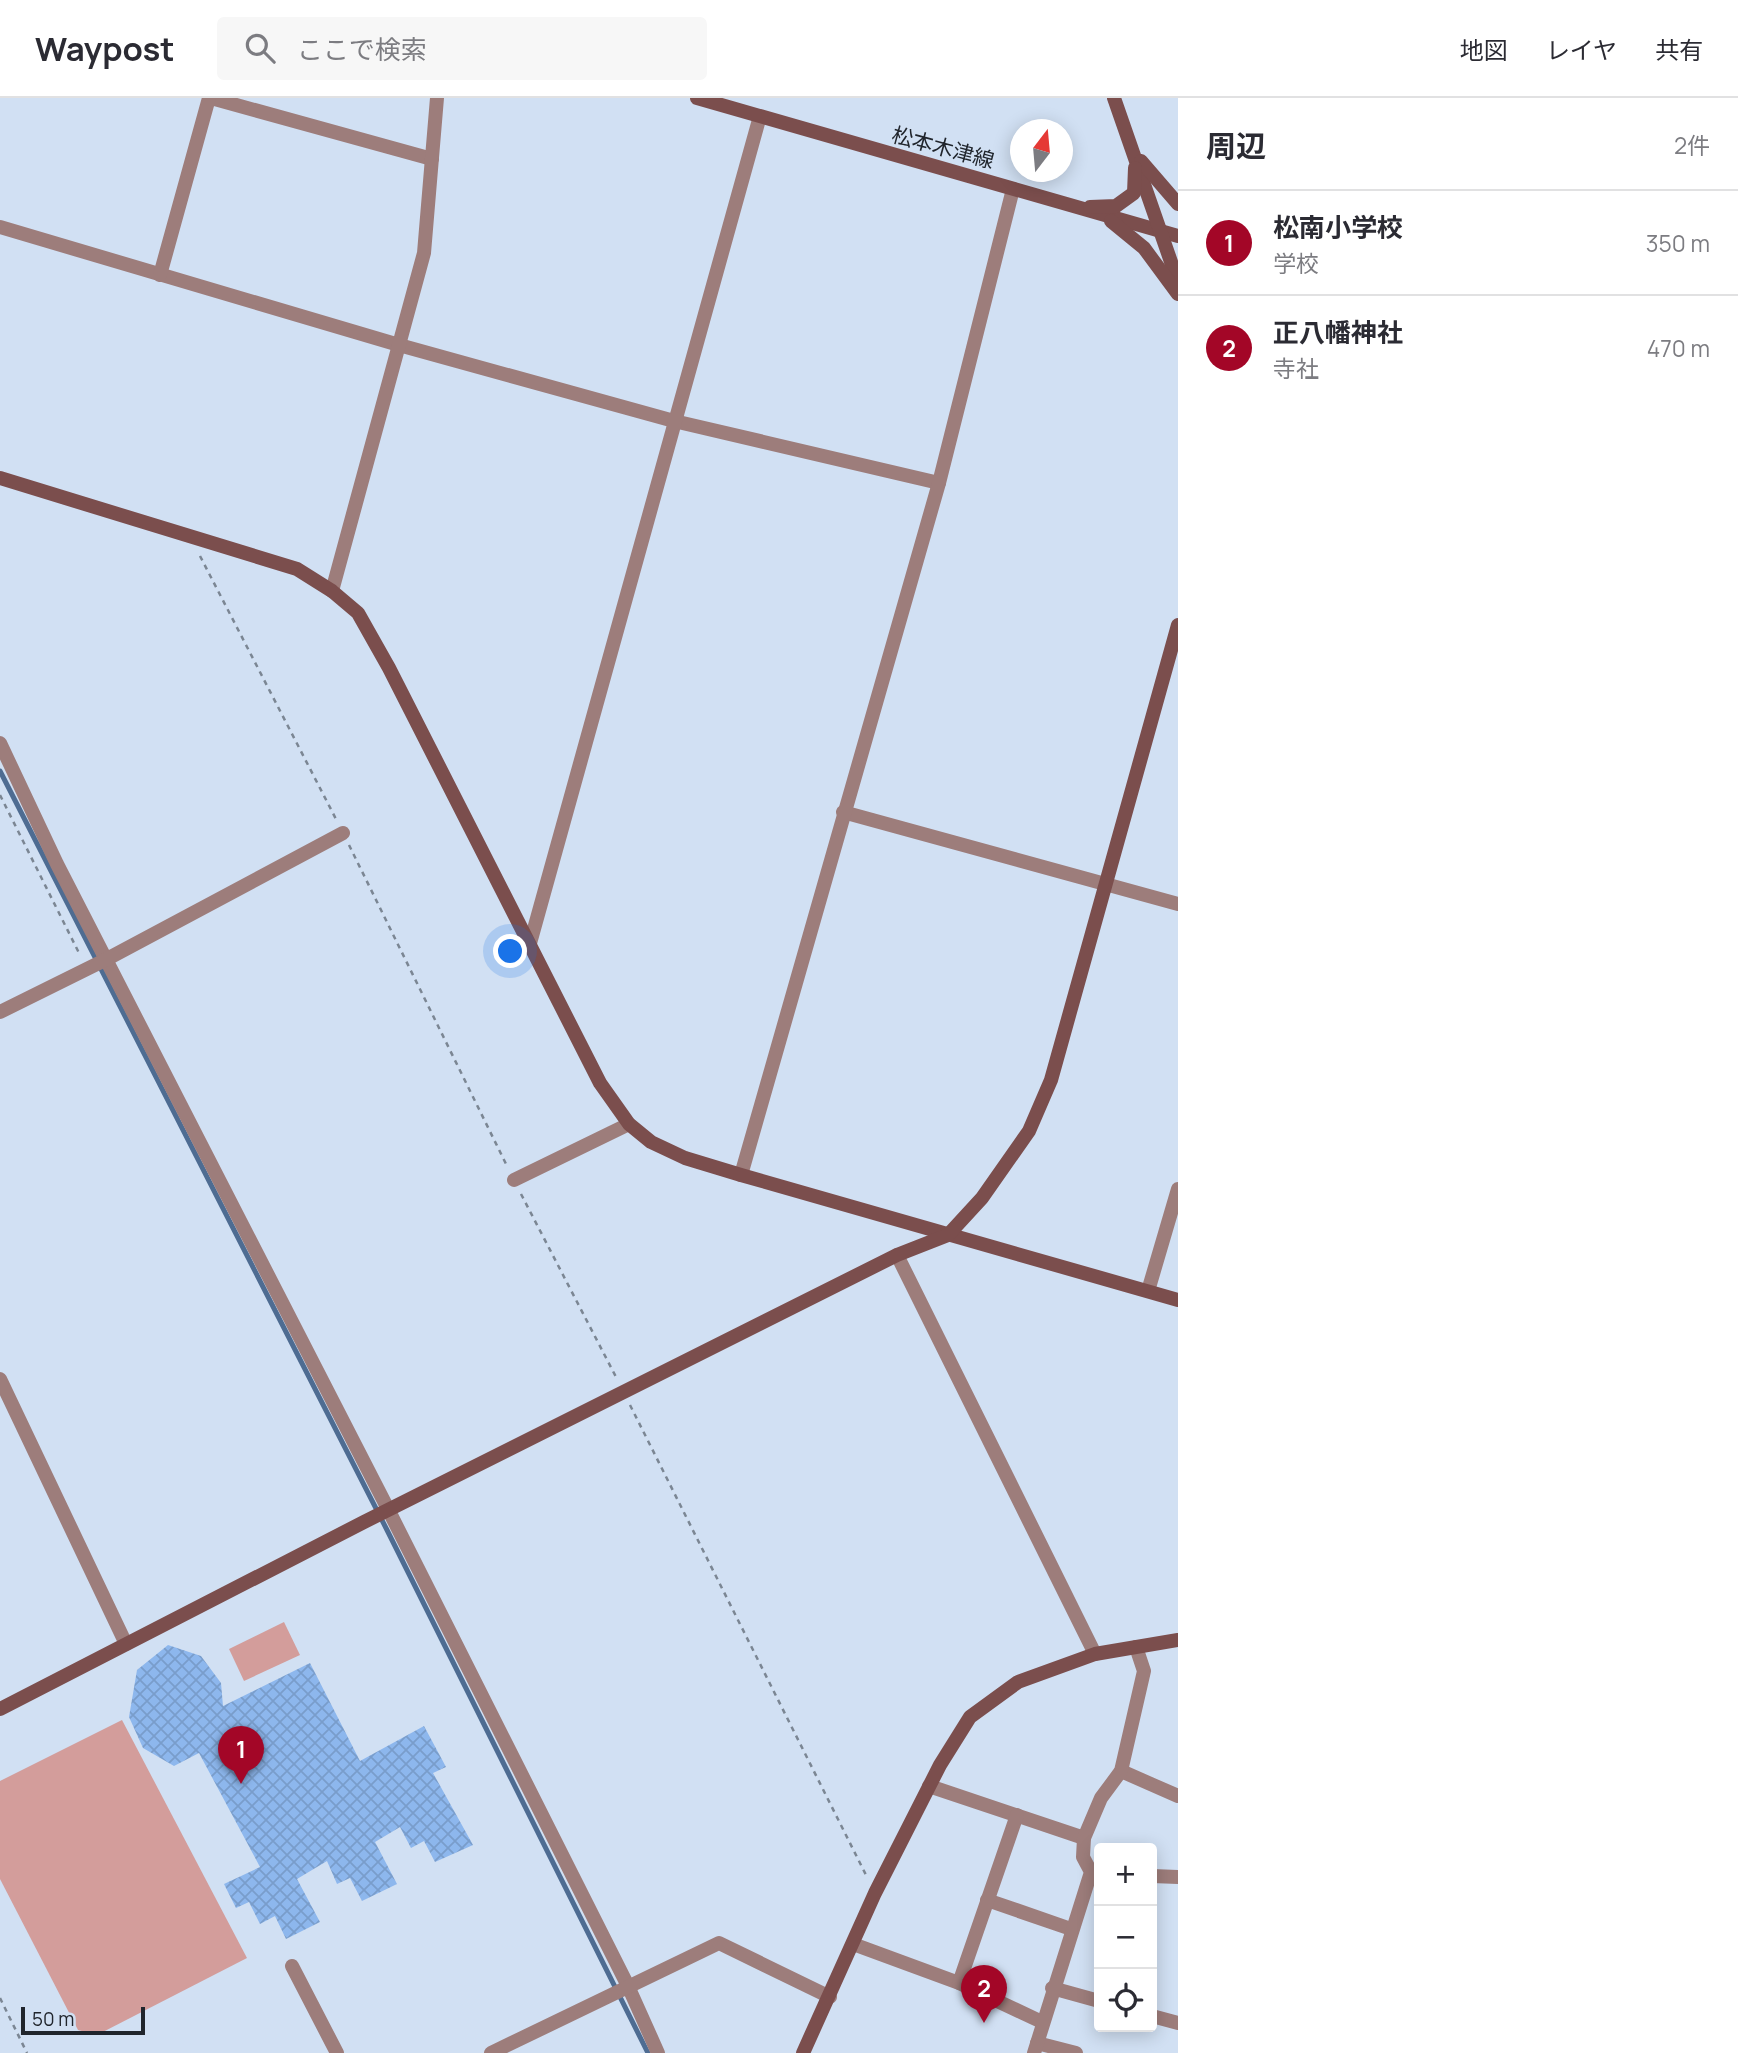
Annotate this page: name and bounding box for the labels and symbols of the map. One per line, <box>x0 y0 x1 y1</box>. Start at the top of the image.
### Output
north arrow <box>1010 119 1073 182</box>
street label: 松本木津線 <box>889 120 998 174</box>
your location <box>493 934 527 968</box>
pin: 1 <box>218 1726 264 1784</box>
pin: 2 <box>961 1965 1007 2023</box>
scale bar <box>21 2004 145 2036</box>

